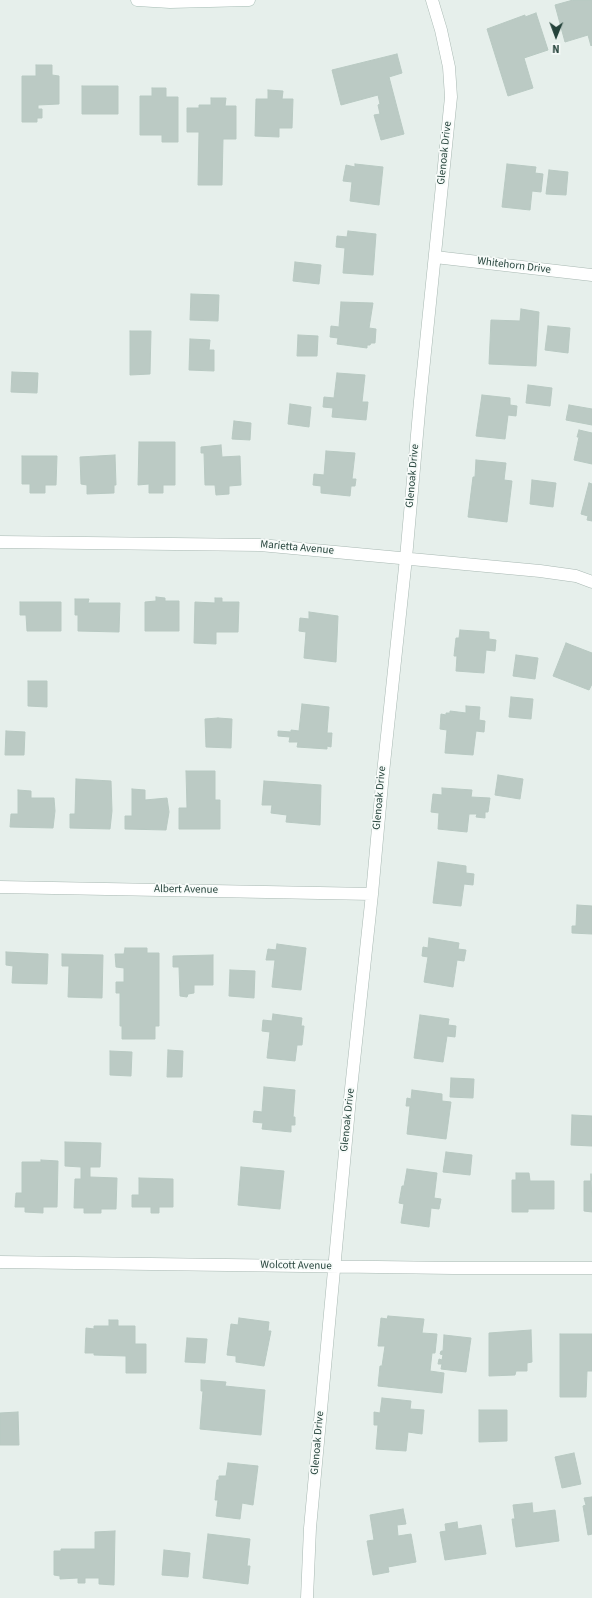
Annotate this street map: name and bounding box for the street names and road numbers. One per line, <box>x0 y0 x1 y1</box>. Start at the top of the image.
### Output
street label: Glenoak Drive <box>435 121 455 185</box>
street label: Whitehorn Drive <box>476 255 552 277</box>
street label: Glenoak Drive <box>404 444 422 508</box>
street label: Marietta Avenue <box>260 538 334 558</box>
street label: Glenoak Drive <box>371 766 389 830</box>
street label: Albert Avenue <box>154 883 218 897</box>
street label: Glenoak Drive <box>338 1088 358 1152</box>
street label: Wolcott Avenue <box>260 1259 332 1273</box>
street label: Glenoak Drive <box>309 1411 327 1475</box>

